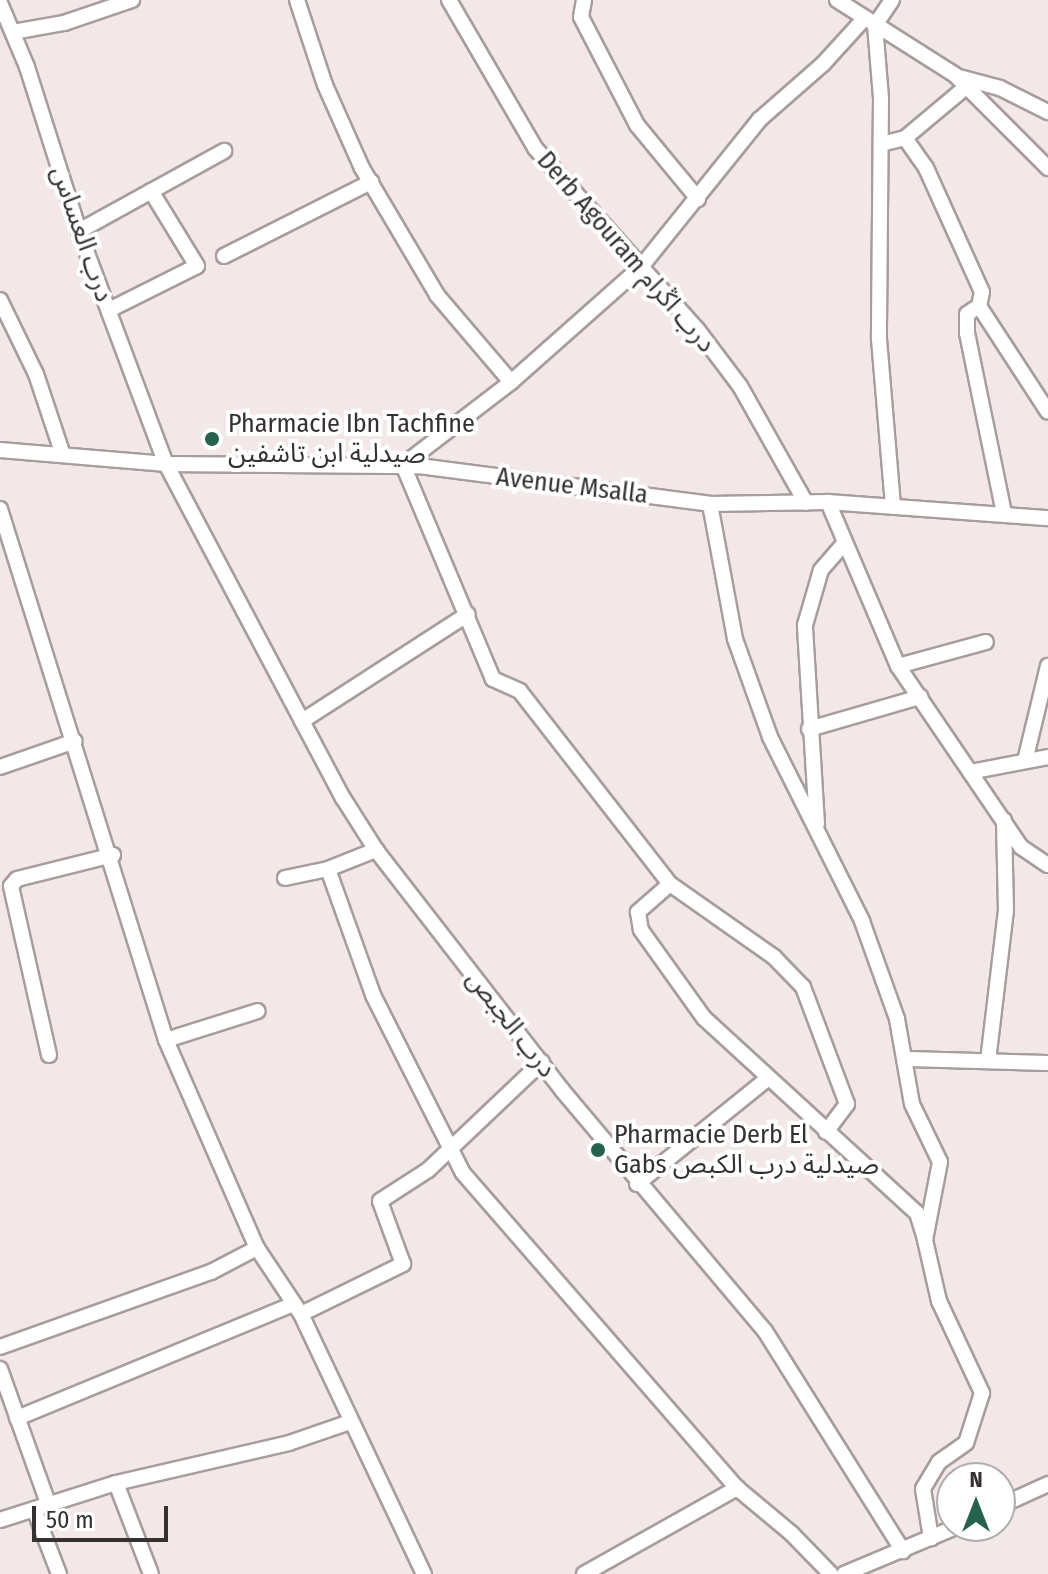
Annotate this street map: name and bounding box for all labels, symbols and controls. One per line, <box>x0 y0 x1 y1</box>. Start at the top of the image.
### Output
street label: Derb Agouram درب اڭرام <box>530 145 722 359</box>
street label: درب العساس <box>44 162 120 306</box>
place label: Pharmacie Ibn Tachfine صيدلية ابن تاشفين <box>228 408 475 470</box>
marker: Pharmacie Ibn Tachfine صيدلية ابن تاشفين <box>203 430 221 448</box>
street label: Avenue Msalla <box>494 461 650 511</box>
street label: درب الجبص <box>459 964 563 1084</box>
place label: Pharmacie Derb El Gabs صيدلية درب الكبص <box>614 1119 879 1180</box>
marker: Pharmacie Derb El Gabs صيدلية درب الكبص <box>589 1141 607 1159</box>
north arrow <box>936 1462 1016 1542</box>
text: N <box>969 1466 983 1493</box>
scale bar <box>36 1490 172 1540</box>
text: 50 m <box>46 1506 94 1534</box>

